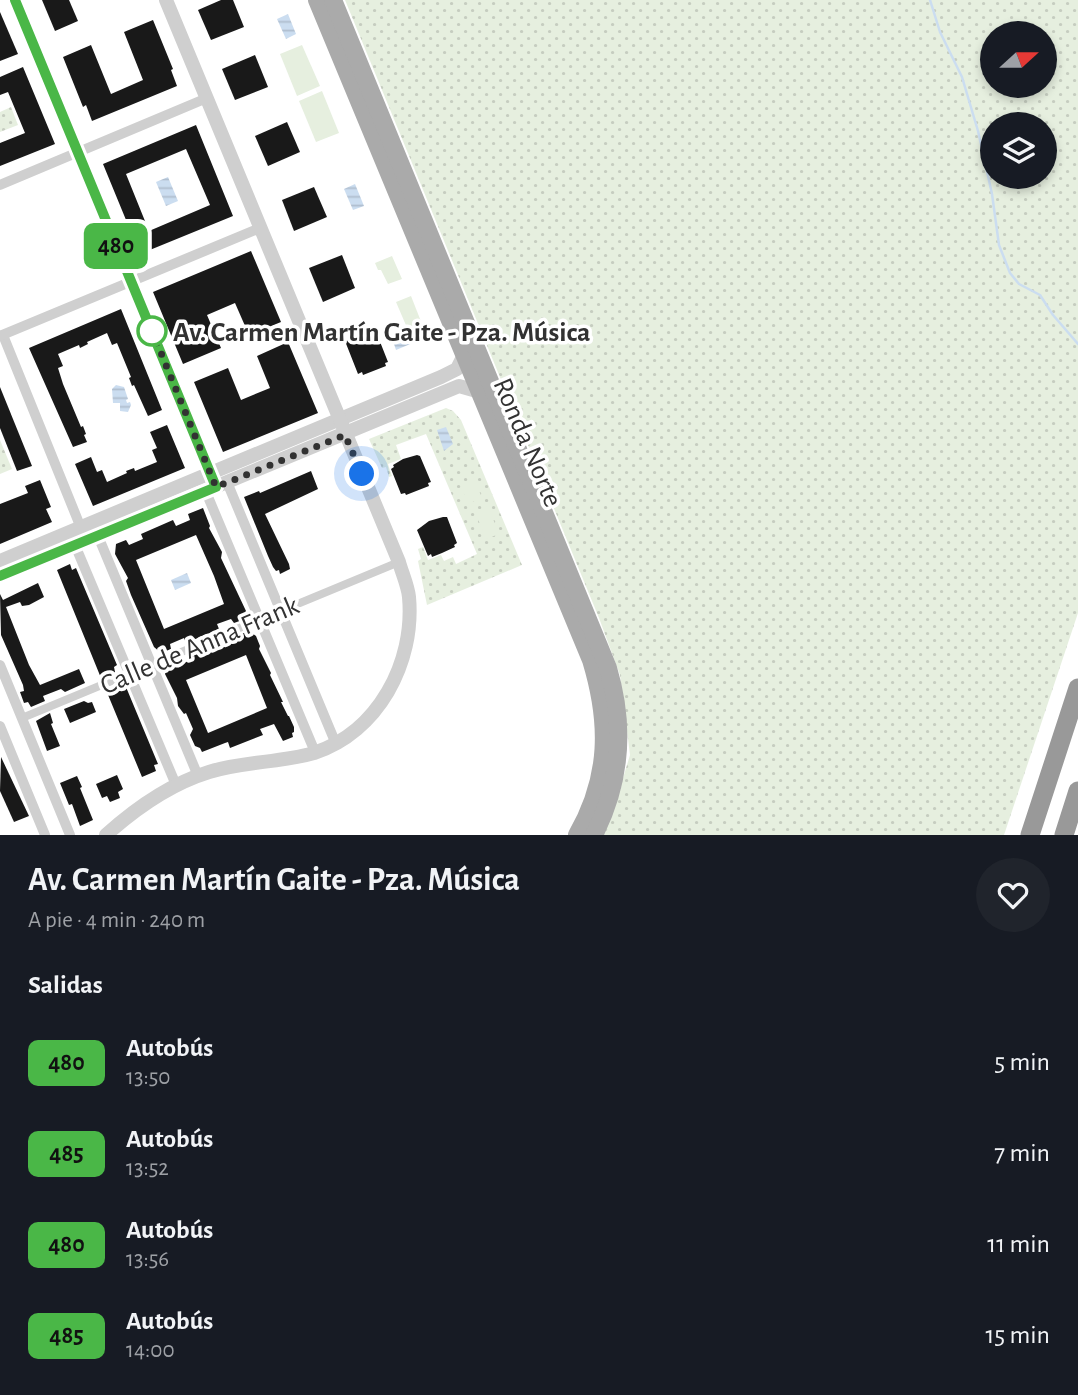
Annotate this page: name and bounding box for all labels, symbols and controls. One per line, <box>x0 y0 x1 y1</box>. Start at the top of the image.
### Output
north arrow <box>980 21 1057 98</box>
map controls <box>980 21 1057 189</box>
button: layers <box>980 112 1057 189</box>
line badge: 480 <box>76 223 156 269</box>
text: 480 <box>98 234 134 258</box>
marker: Av. Carmen Martín Gaite - Pza. Música <box>137 316 167 346</box>
place label: Av. Carmen Martín Gaite - Pza. Música <box>173 319 590 347</box>
street label: Ronda Norte <box>487 374 567 511</box>
your location <box>344 456 379 491</box>
street label: Calle de Anna Frank <box>96 591 303 700</box>
button: heart <box>976 858 1050 932</box>
text: Av. Carmen Martín Gaite - Pza. Música <box>28 864 520 897</box>
text: A pie · 4 min · 240 m <box>28 909 205 932</box>
text: Salidas <box>28 972 103 998</box>
text: Autobús <box>126 1035 213 1061</box>
text: 5 min <box>994 1049 1050 1075</box>
text: 480 <box>48 1051 85 1075</box>
text: 13:50 <box>126 1066 170 1089</box>
text: Autobús <box>126 1126 213 1152</box>
text: 7 min <box>994 1140 1050 1166</box>
text: 485 <box>49 1142 84 1166</box>
text: 13:52 <box>126 1157 169 1180</box>
text: Autobús <box>126 1217 213 1243</box>
text: 11 min <box>987 1231 1050 1257</box>
text: 480 <box>48 1233 85 1257</box>
text: 13:56 <box>126 1248 169 1271</box>
text: Autobús <box>126 1308 213 1334</box>
text: 15 min <box>985 1322 1050 1348</box>
text: 485 <box>49 1324 84 1348</box>
text: 14:00 <box>126 1339 175 1362</box>

